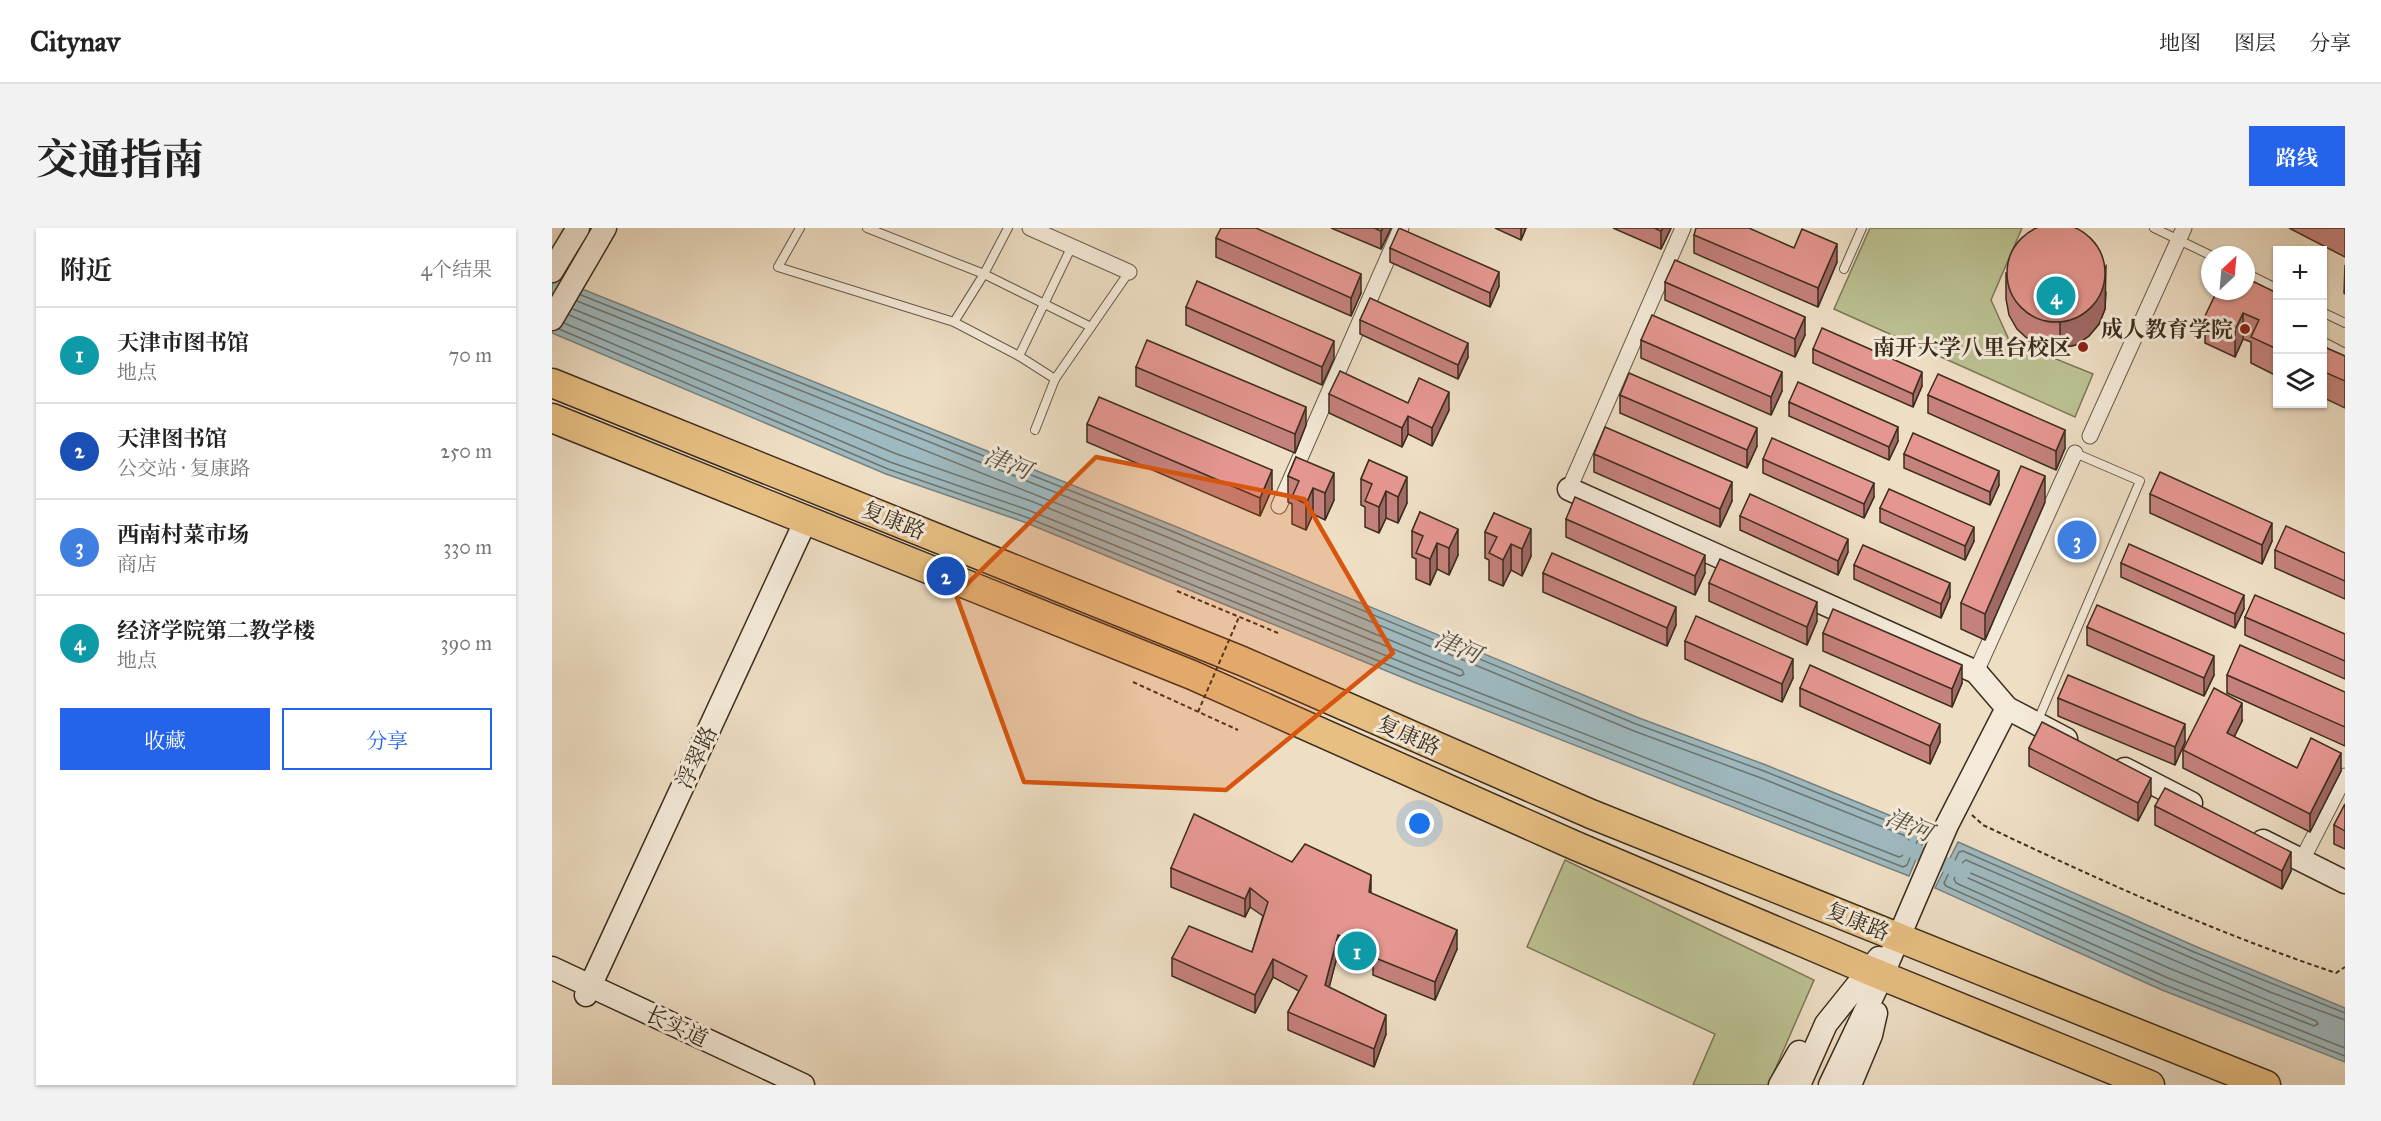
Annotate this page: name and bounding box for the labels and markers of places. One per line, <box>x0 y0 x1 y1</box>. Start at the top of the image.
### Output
pin: 4 <box>2036 274 2076 318</box>
place label: 成人教育学院 <box>2101 316 2233 343</box>
marker: 成人教育学院 <box>2238 322 2252 336</box>
place label: 南开大学八里台校区 <box>1873 334 2071 361</box>
marker: 南开大学八里台校区 <box>2076 340 2090 354</box>
pin: 3 <box>2058 518 2096 562</box>
pin: 2 <box>926 554 966 598</box>
pin: 1 <box>1338 928 1376 974</box>

